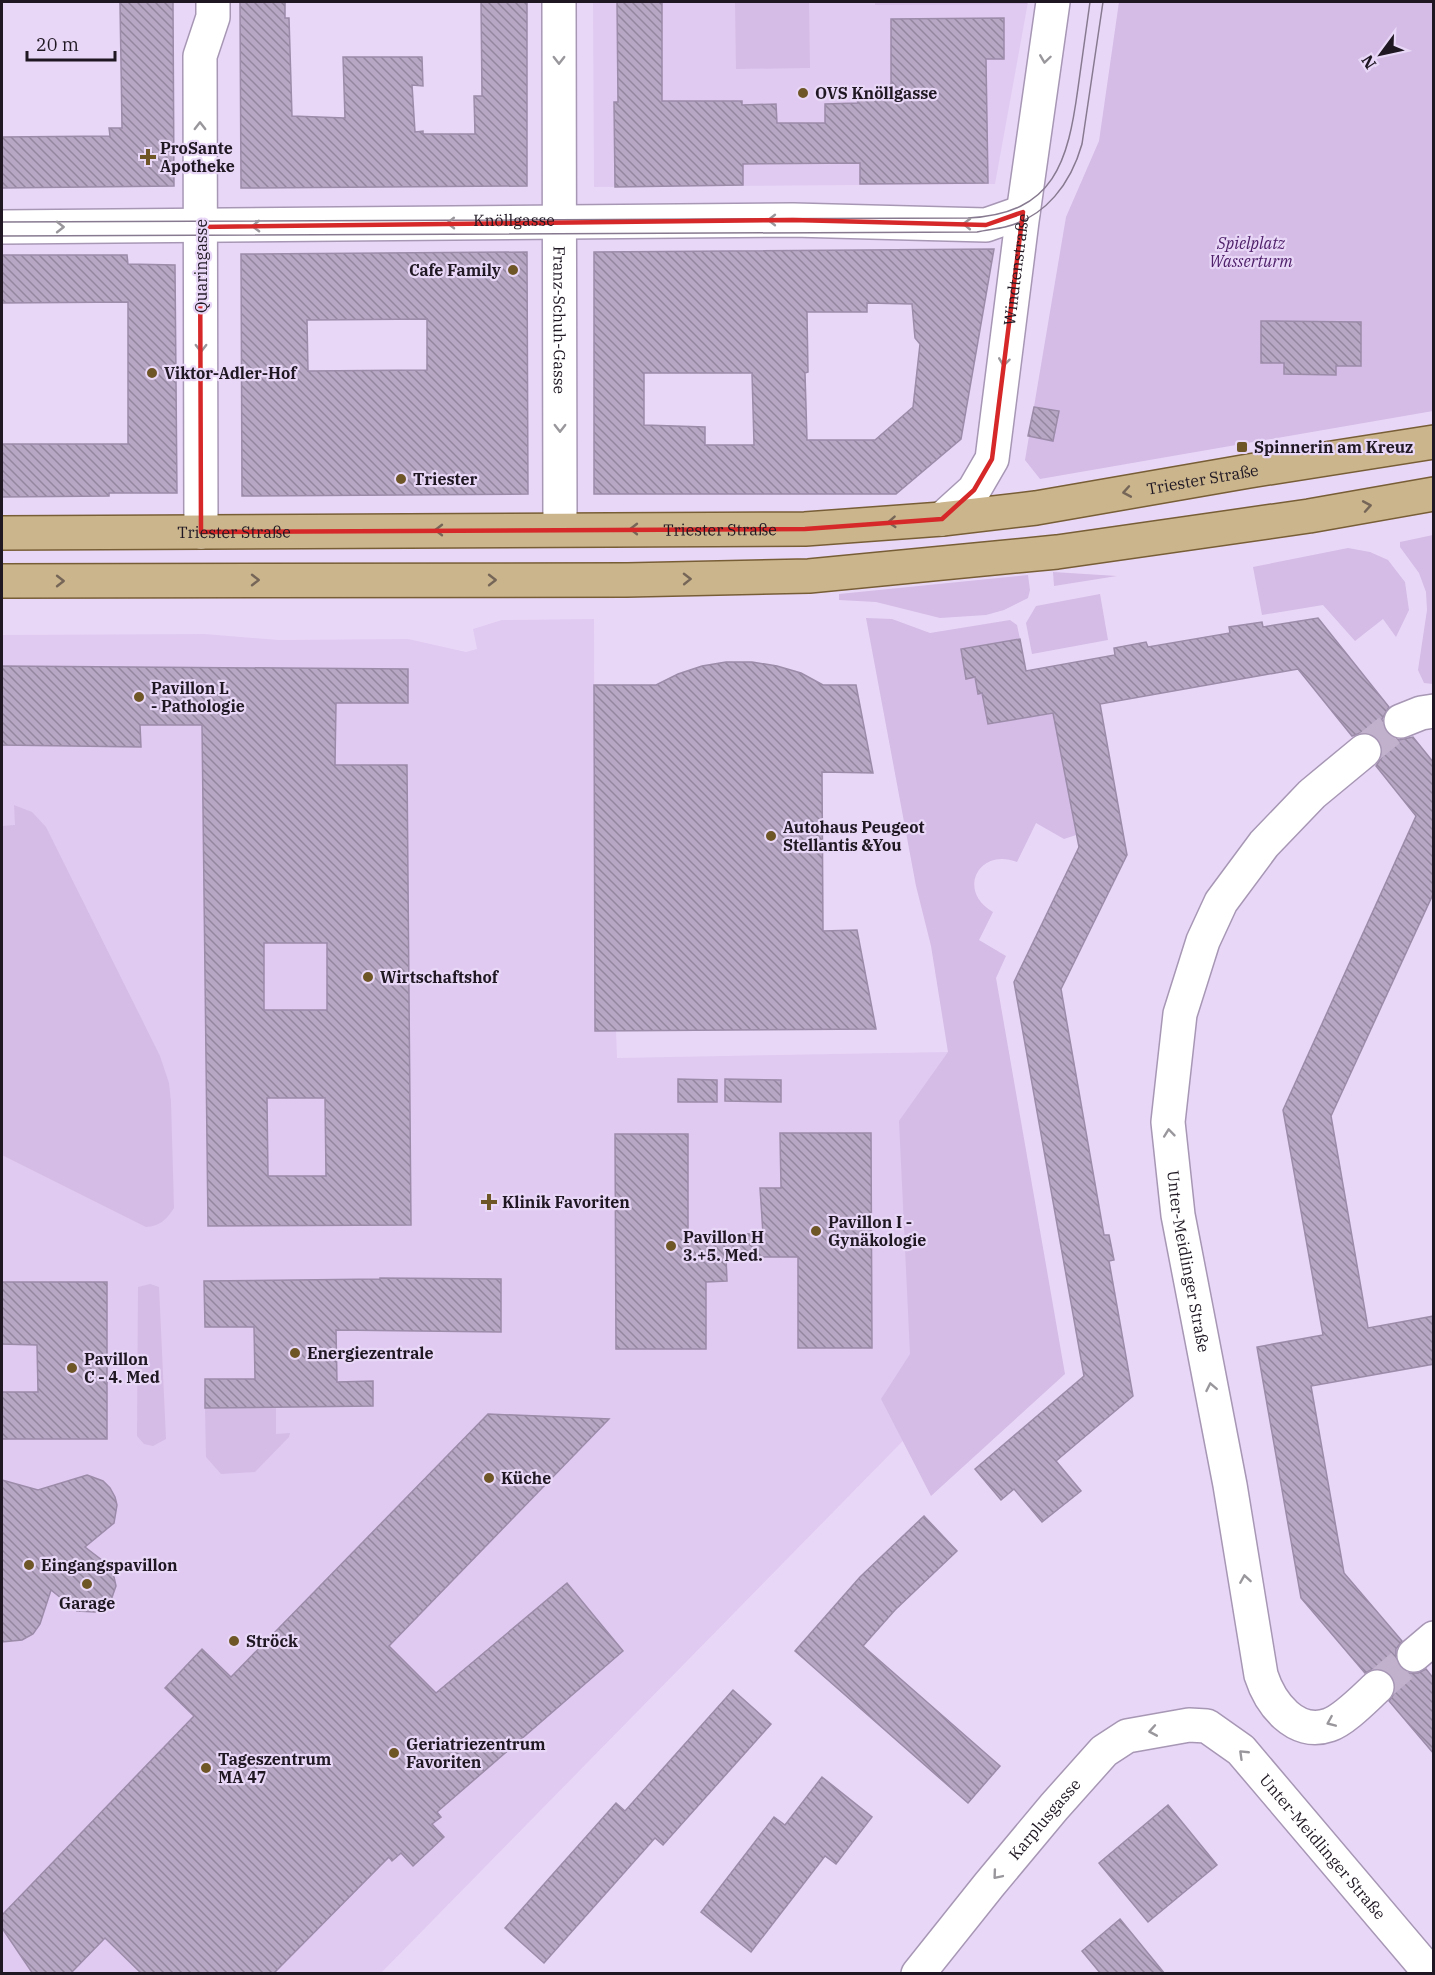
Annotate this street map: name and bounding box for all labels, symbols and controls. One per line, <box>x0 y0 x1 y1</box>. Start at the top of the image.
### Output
scale bar <box>27 24 116 62</box>
north arrow <box>1351 24 1411 84</box>
text: 20 m <box>36 33 79 56</box>
text: N <box>1357 51 1380 73</box>
one-way arrow <box>553 55 565 64</box>
one-way arrow <box>1039 55 1051 64</box>
place label: OVS Knöllgasse <box>815 83 937 103</box>
marker: OVS Knöllgasse <box>796 86 810 100</box>
one-way arrow <box>194 122 206 131</box>
place label: ProSante Apotheke <box>160 138 235 176</box>
marker: ProSante Apotheke <box>141 150 155 164</box>
street label: Knöllgasse <box>473 210 555 230</box>
street label: Windtenstraße <box>999 212 1033 327</box>
one-way arrow <box>768 214 777 227</box>
one-way arrow <box>447 217 456 230</box>
one-way arrow <box>962 218 971 230</box>
street label: Quaringasse <box>191 219 211 313</box>
one-way arrow <box>252 220 261 232</box>
one-way arrow <box>55 221 64 233</box>
park label: Spielplatz Wasserturm <box>1209 233 1293 271</box>
street label: Franz-Schuh-Gasse <box>549 246 570 394</box>
place label: Cafe Family <box>409 260 502 280</box>
marker: Cafe Family <box>506 263 520 277</box>
one-way arrow <box>195 344 207 353</box>
one-way arrow <box>998 358 1011 367</box>
place label: Viktor-Adler-Hof <box>164 363 298 383</box>
marker: Viktor-Adler-Hof <box>145 366 159 380</box>
one-way arrow <box>553 423 566 432</box>
place label: Spinnerin am Kreuz <box>1254 437 1413 457</box>
marker: Spinnerin am Kreuz <box>1235 440 1249 454</box>
street label: Triester Straße <box>1145 460 1260 499</box>
place label: Triester <box>413 469 478 489</box>
marker: Triester <box>394 472 408 486</box>
one-way arrow <box>1122 485 1132 498</box>
one-way arrow <box>1361 500 1371 513</box>
one-way arrow <box>888 516 897 529</box>
street label: Triester Straße <box>663 519 777 540</box>
street label: Triester Straße <box>177 522 291 542</box>
one-way arrow <box>630 523 639 535</box>
one-way arrow <box>435 524 444 536</box>
one-way arrow <box>682 572 691 585</box>
one-way arrow <box>250 574 259 586</box>
one-way arrow <box>487 574 496 586</box>
one-way arrow <box>55 575 64 587</box>
place label: Pavillon L - Pathologie <box>151 678 245 716</box>
marker: Pavillon L - Pathologie <box>132 690 146 704</box>
place label: Autohaus Peugeot Stellantis &You <box>783 817 924 855</box>
marker: Autohaus Peugeot Stellantis &You <box>764 829 778 843</box>
place label: Wirtschaftshof <box>380 967 500 987</box>
marker: Wirtschaftshof <box>361 970 375 984</box>
one-way arrow <box>1163 1128 1176 1137</box>
street label: Unter-Meidlinger Straße <box>1163 1169 1214 1354</box>
place label: Klinik Favoriten <box>502 1192 630 1212</box>
marker: Klinik Favoriten <box>480 1193 498 1211</box>
place label: Pavillon I - Gynäkologie <box>828 1212 926 1250</box>
marker: Pavillon I - Gynäkologie <box>809 1224 823 1238</box>
place label: Pavillon H 3.+5. Med. <box>683 1227 764 1265</box>
marker: Pavillon H 3.+5. Med. <box>664 1239 678 1253</box>
place label: Energiezentrale <box>307 1343 434 1363</box>
marker: Energiezentrale <box>288 1346 302 1360</box>
place label: Pavillon C - 4. Med <box>84 1349 160 1387</box>
marker: Pavillon C - 4. Med <box>65 1361 79 1375</box>
one-way arrow <box>1205 1382 1218 1392</box>
place label: Küche <box>501 1468 551 1488</box>
marker: Küche <box>482 1471 496 1485</box>
place label: Eingangspavillon <box>41 1555 178 1575</box>
marker: Eingangspavillon <box>22 1558 36 1572</box>
one-way arrow <box>1239 1575 1251 1584</box>
marker: Garage <box>80 1577 94 1591</box>
place label: Garage <box>59 1593 115 1613</box>
place label: Ströck <box>246 1631 298 1651</box>
marker: Ströck <box>227 1634 241 1648</box>
one-way arrow <box>1327 1715 1338 1727</box>
one-way arrow <box>1148 1725 1158 1737</box>
place label: Geriatriezentrum Favoriten <box>406 1734 546 1772</box>
marker: Geriatriezentrum Favoriten <box>387 1746 401 1760</box>
place label: Tageszentrum MA 47 <box>218 1749 332 1787</box>
one-way arrow <box>1240 1750 1251 1761</box>
marker: Tageszentrum MA 47 <box>199 1761 213 1775</box>
street label: Unter-Meidlinger Straße <box>1255 1770 1390 1923</box>
street label: Karplusgasse <box>1004 1774 1085 1864</box>
one-way arrow <box>993 1868 1004 1879</box>

